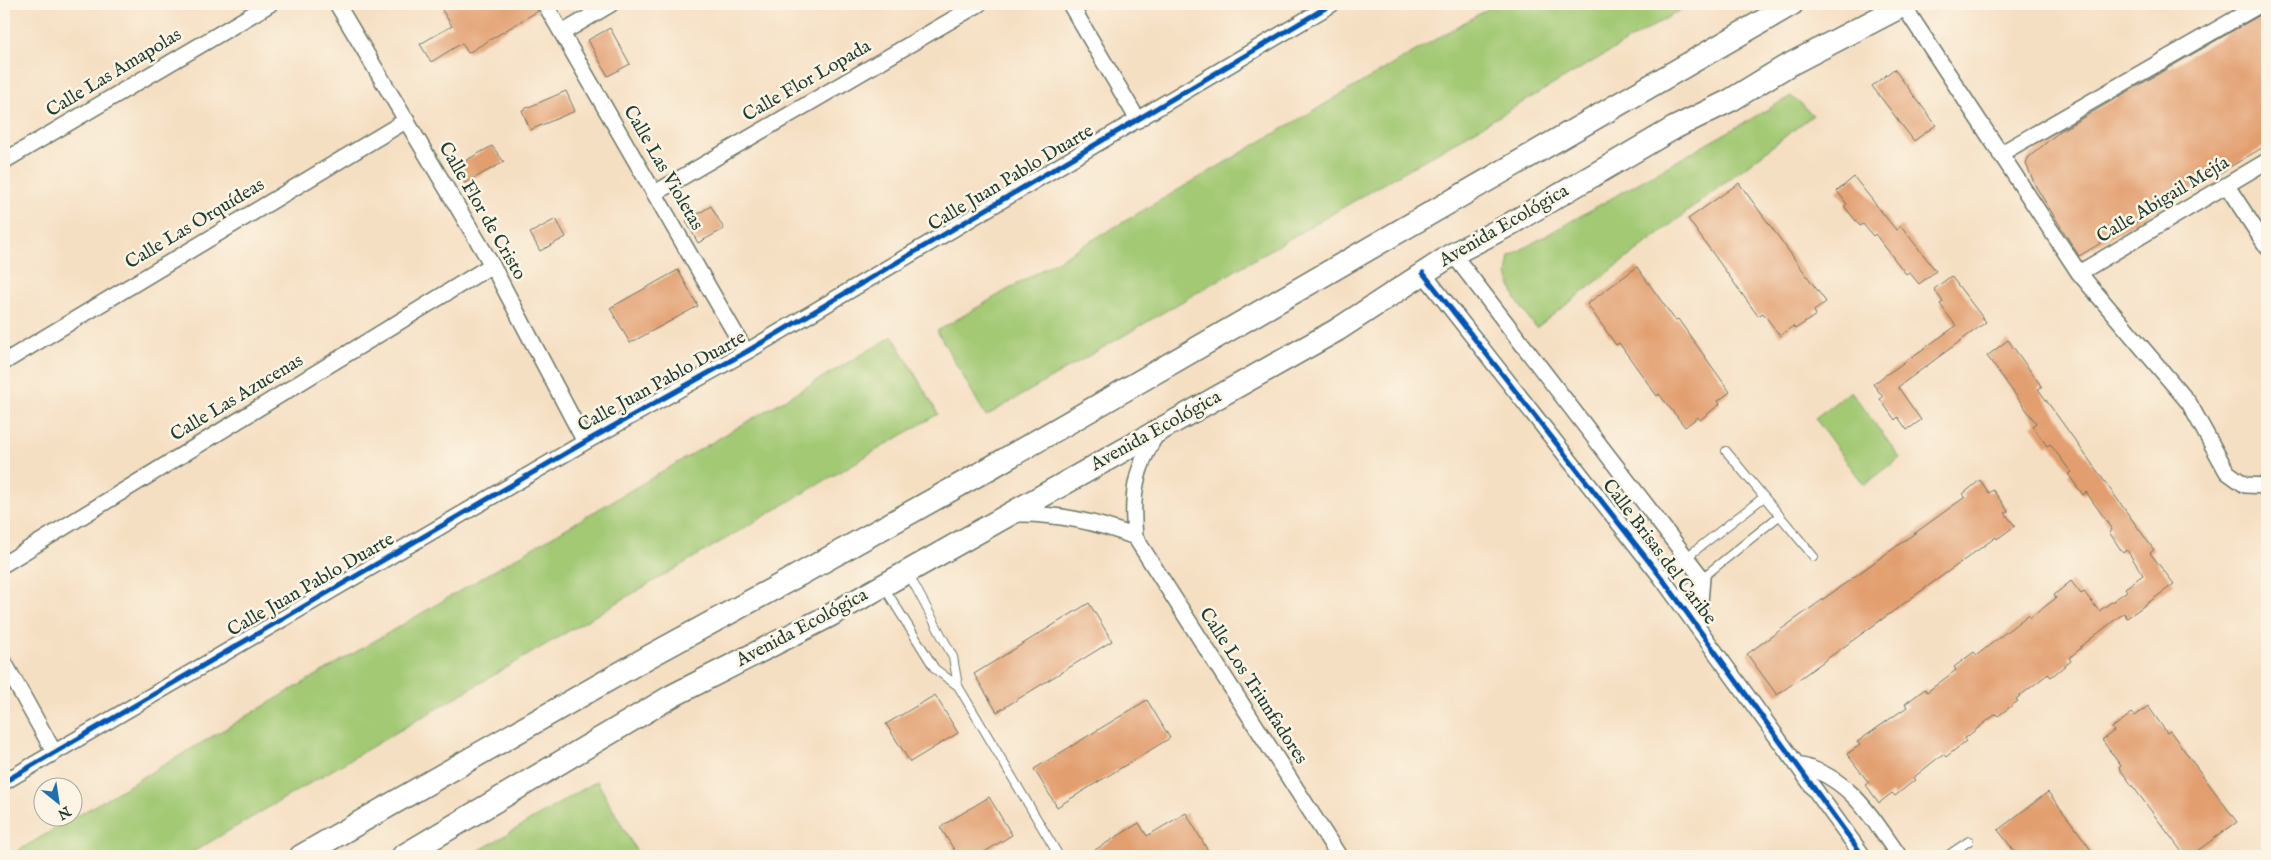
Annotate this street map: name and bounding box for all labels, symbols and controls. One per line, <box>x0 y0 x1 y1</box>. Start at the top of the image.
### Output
street label: Calle Las Amapolas <box>42 23 186 123</box>
street label: Calle Flor Lopada <box>739 34 876 127</box>
street label: Calle Las Violetas <box>618 101 708 235</box>
street label: Calle Juan Pablo Duarte <box>924 119 1098 237</box>
street label: Calle Flor de Cristo <box>433 138 531 284</box>
street label: Calle Abigail Mejía <box>2092 151 2234 249</box>
street label: Calle Las Orquídeas <box>121 173 269 275</box>
street label: Avenida Ecológica <box>1434 179 1574 273</box>
street label: Calle Juan Pablo Duarte <box>574 326 751 438</box>
street label: Calle Las Azucenas <box>166 349 308 447</box>
street label: Avenida Ecológica <box>1086 385 1226 477</box>
street label: Calle Brisas del Caribe <box>1596 474 1722 630</box>
street label: Calle Juan Pablo Duarte <box>223 527 399 643</box>
street label: Avenida Ecológica <box>731 583 873 673</box>
street label: Calle Los Triunfadores <box>1193 603 1313 769</box>
north arrow <box>32 778 82 828</box>
text: N <box>54 801 75 823</box>

